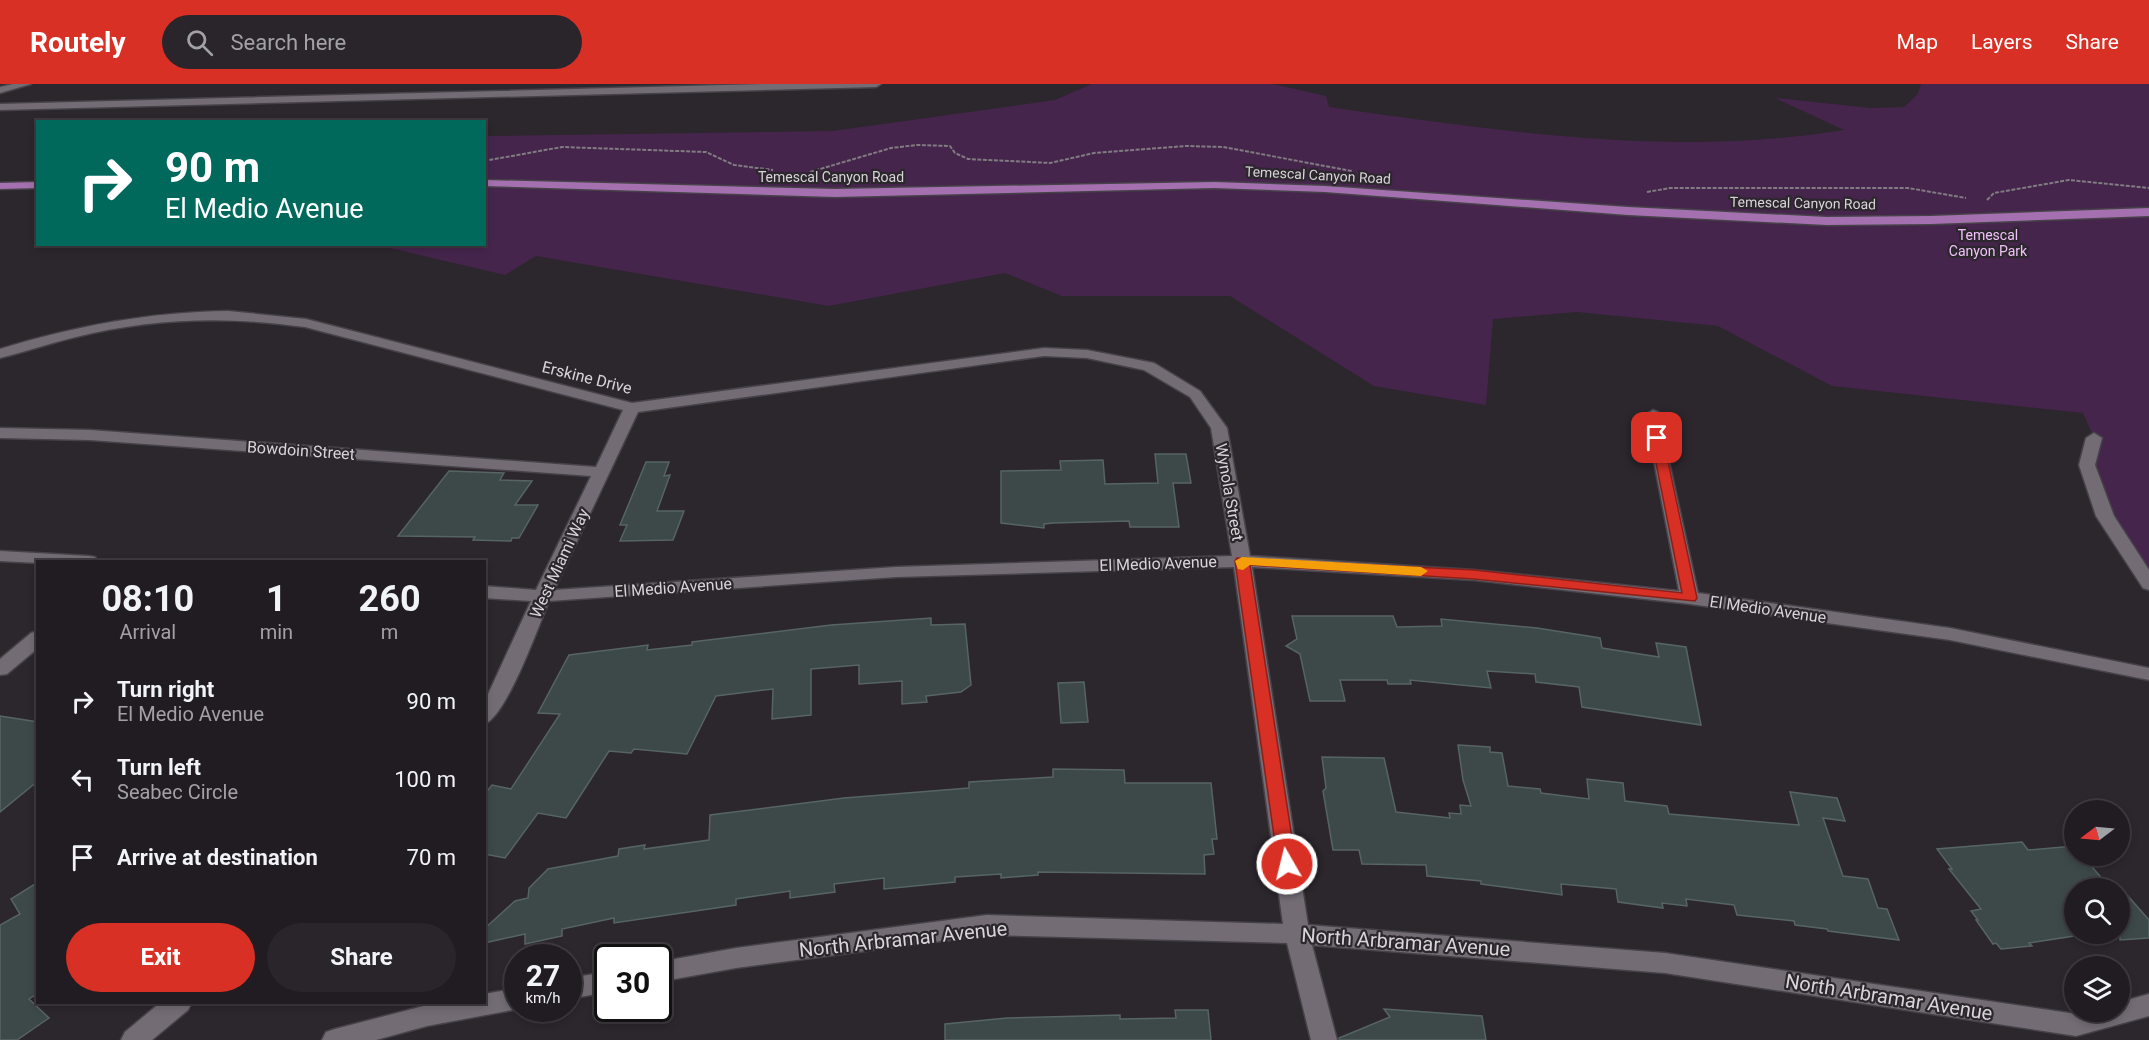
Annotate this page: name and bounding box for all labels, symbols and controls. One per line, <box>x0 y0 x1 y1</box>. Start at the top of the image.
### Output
search box <box>162 15 582 69</box>
text: Routely <box>30 26 126 59</box>
icon: search <box>183 26 216 59</box>
text: Search here <box>231 30 346 55</box>
text: Map <box>1896 30 1938 54</box>
text: Layers <box>1971 30 2032 54</box>
text: Share <box>2065 30 2119 54</box>
text: 90 m <box>165 143 260 192</box>
icon: right <box>66 144 144 222</box>
street label: Temescal Canyon Road <box>1245 163 1391 187</box>
street label: Temescal Canyon Road <box>758 169 904 185</box>
text: El Medio Avenue <box>165 193 364 225</box>
street label: Temescal Canyon Road <box>1730 194 1876 212</box>
park label: Temescal Canyon Park <box>1949 227 2028 259</box>
street label: Erskine Drive <box>540 357 634 398</box>
pin <box>1631 412 1682 463</box>
icon: arrive <box>1640 421 1673 454</box>
street label: Bowdoin Street <box>246 437 356 464</box>
street label: Wynola Street <box>1212 442 1247 542</box>
street label: West Miami Way <box>526 505 593 621</box>
street label: El Medio Avenue <box>1099 552 1217 575</box>
street label: El Medio Avenue <box>614 574 732 601</box>
text: 08:10 <box>101 578 194 620</box>
text: 1 <box>266 578 287 620</box>
text: 260 <box>359 578 421 620</box>
street label: El Medio Avenue <box>1708 592 1828 627</box>
text: Arrival <box>119 620 176 644</box>
text: min <box>260 620 293 644</box>
text: m <box>381 620 398 644</box>
text: Turn right <box>117 677 214 702</box>
icon: right <box>66 685 99 718</box>
text: 90 m <box>407 689 456 714</box>
text: El Medio Avenue <box>117 702 264 726</box>
text: Turn left <box>117 755 201 780</box>
icon: left <box>66 763 99 796</box>
text: 100 m <box>394 767 456 792</box>
text: Seabec Circle <box>117 780 238 804</box>
north arrow <box>2064 800 2130 866</box>
map controls <box>2064 800 2130 1022</box>
position arrow <box>1255 832 1319 896</box>
icon: arrive <box>66 841 99 874</box>
text: Arrive at destination <box>117 845 318 870</box>
text: 70 m <box>407 845 456 870</box>
button: search <box>2064 878 2130 944</box>
street label: North Arbramar Avenue <box>798 916 1008 962</box>
button: Exit <box>66 923 255 992</box>
button: Share <box>267 923 456 992</box>
street label: North Arbramar Avenue <box>1301 923 1511 961</box>
speed limit sign: 30 <box>594 944 672 1022</box>
button: layers <box>2064 956 2130 1022</box>
text: 27 <box>526 958 560 993</box>
street label: North Arbramar Avenue <box>1784 969 1994 1025</box>
text: km/h <box>525 989 561 1007</box>

